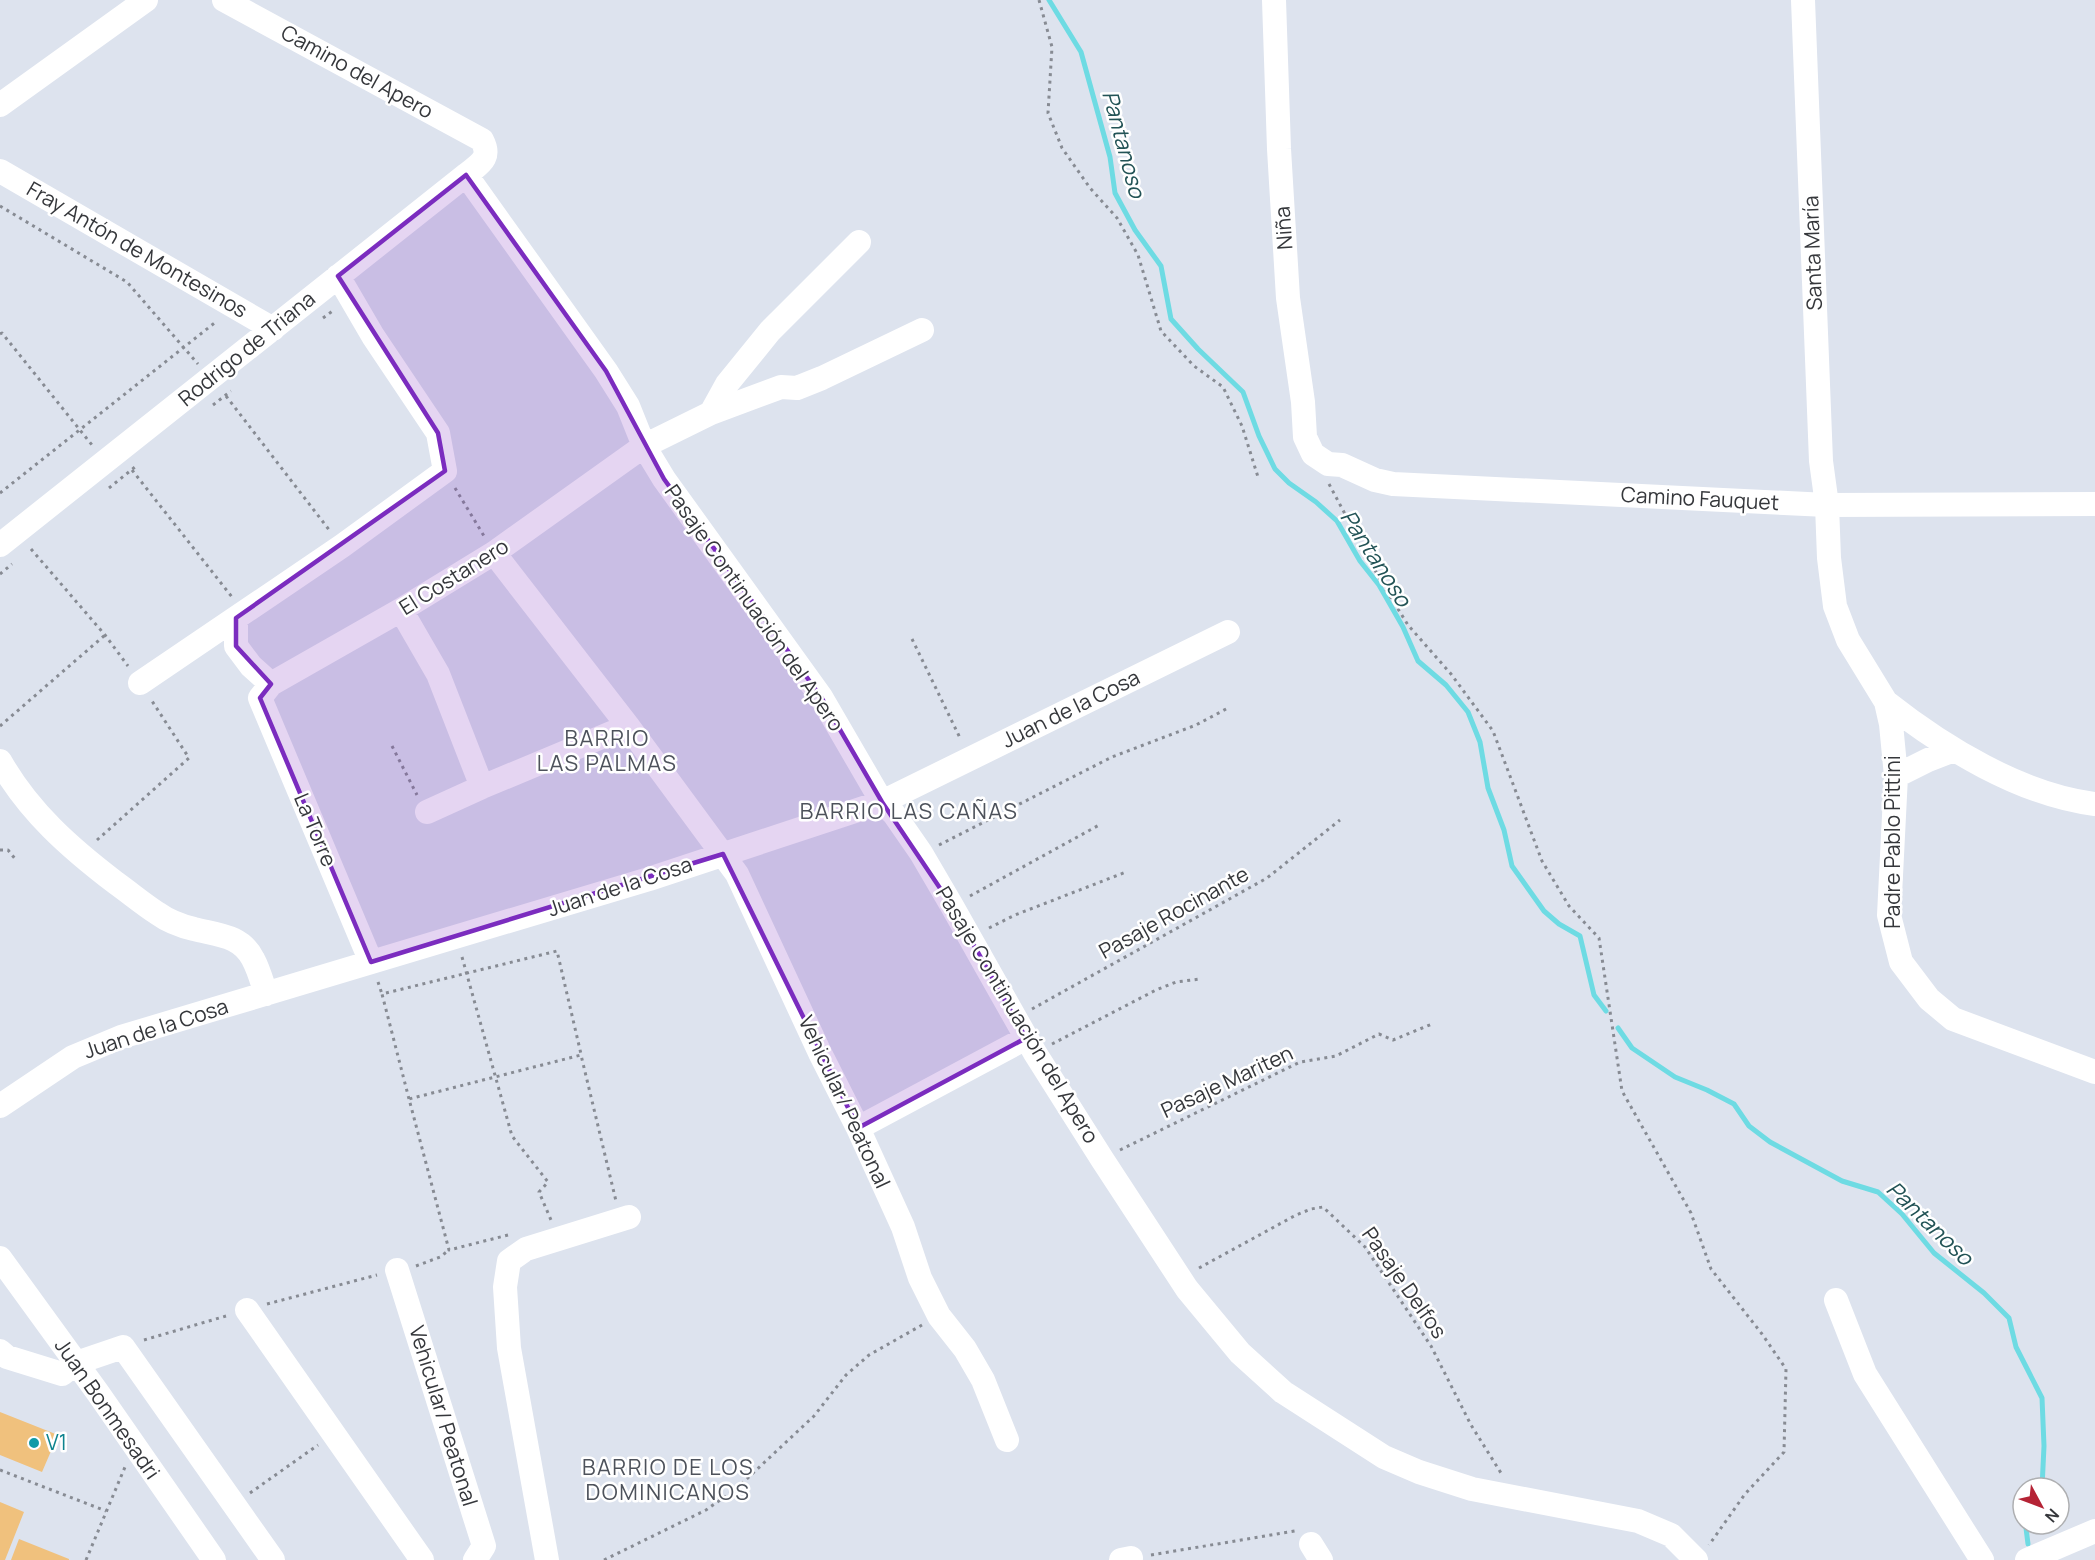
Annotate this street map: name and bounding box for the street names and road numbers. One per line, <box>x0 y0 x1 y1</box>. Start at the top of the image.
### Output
street label: Camino del Apero <box>276 18 439 125</box>
street label: Fray Antón de Montesinos <box>22 174 253 324</box>
street label: Santa María <box>1796 195 1828 311</box>
street label: Niña <box>1268 205 1298 251</box>
street label: Rodrigo de Triana <box>172 284 321 412</box>
street label: Pasaje Continuación del Apero <box>659 479 851 736</box>
street label: Camino Fauquet <box>1620 480 1780 516</box>
street label: El Costanero <box>393 531 513 621</box>
street label: Juan de la Cosa <box>997 663 1144 754</box>
street label: Padre Pablo Pittini <box>1878 755 1906 929</box>
street label: La Torre <box>288 789 344 871</box>
street label: Juan de la Cosa <box>544 850 695 923</box>
street label: Pasaje Rocinante <box>1094 859 1253 965</box>
street label: Pasaje Continuación del Apero <box>930 881 1106 1148</box>
street label: Juan de la Cosa <box>80 992 231 1065</box>
street label: Vehicular/ Peatonal <box>793 1011 897 1192</box>
street label: Pasaje Mariten <box>1156 1038 1297 1124</box>
street label: Pasaje Delfos <box>1356 1221 1454 1344</box>
street label: Vehicular/ Peatonal <box>403 1322 485 1509</box>
street label: Juan Bonmesadri <box>49 1332 167 1484</box>

